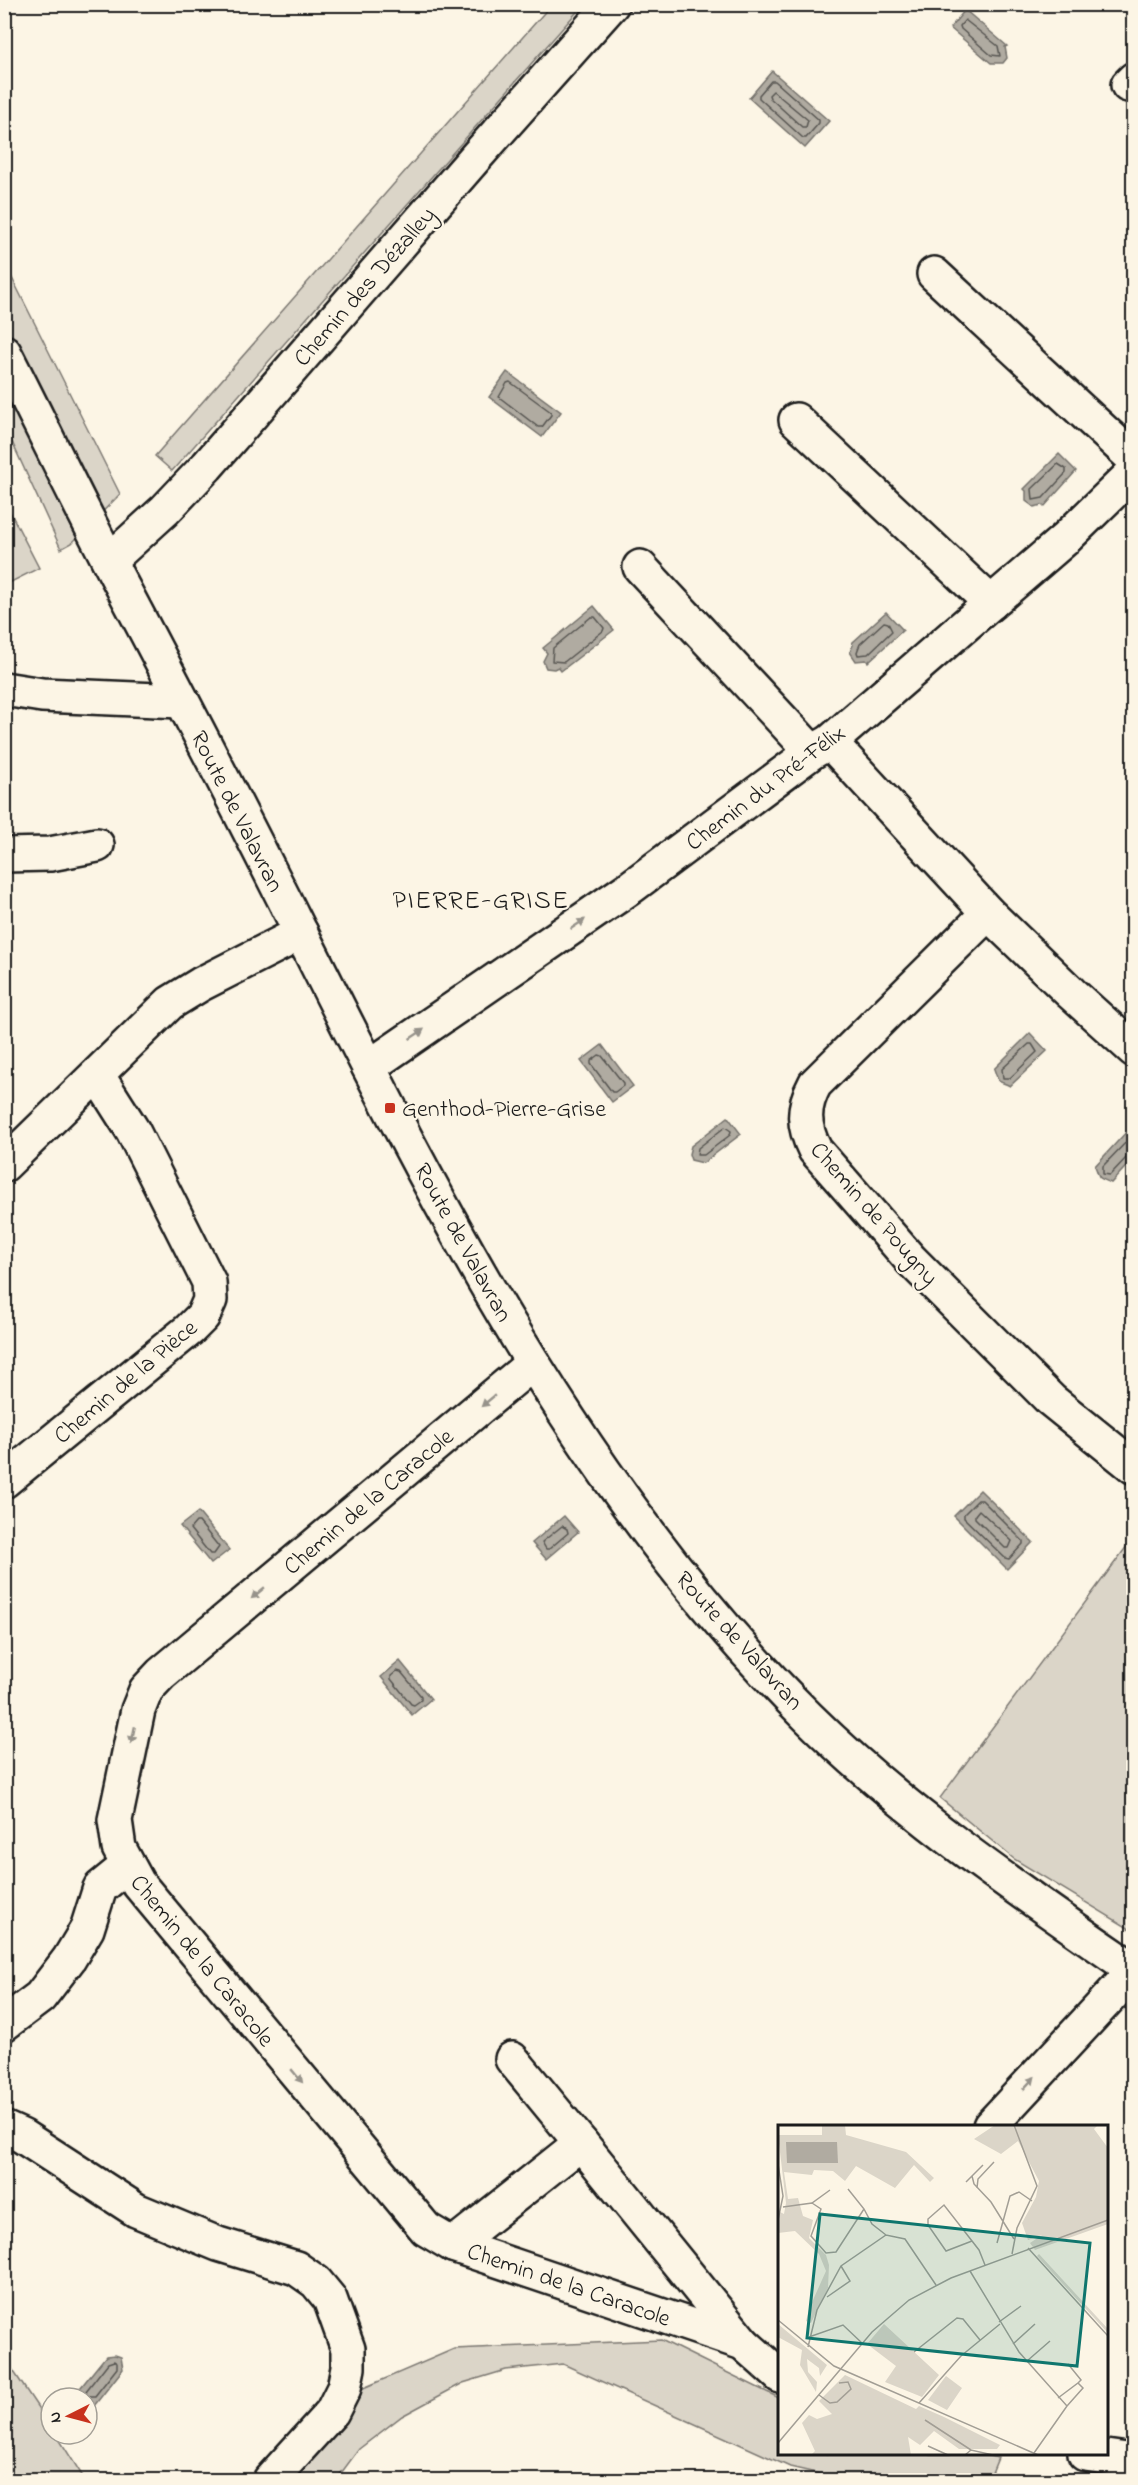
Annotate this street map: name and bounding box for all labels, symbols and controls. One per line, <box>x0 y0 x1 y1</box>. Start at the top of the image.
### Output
street label: Chemin des Dézalley <box>286 200 446 376</box>
street label: Chemin du Pré-Félix <box>679 717 854 861</box>
street label: Route de Valavran <box>180 725 292 899</box>
district label: PIERRE-GRISE <box>393 883 569 921</box>
one-way arrow <box>570 918 586 930</box>
one-way arrow <box>409 1028 425 1040</box>
place label: Genthod-Pierre-Grise <box>402 1093 606 1128</box>
marker: Genthod-Pierre-Grise <box>383 1101 397 1115</box>
street label: Chemin de Pougny <box>800 1135 946 1295</box>
street label: Route de Valavran <box>404 1157 520 1329</box>
street label: Chemin de la Pièce <box>47 1312 206 1454</box>
one-way arrow <box>480 1394 496 1407</box>
street label: Chemin de la Caracole <box>277 1421 463 1585</box>
street label: Route de Valavran <box>666 1564 810 1719</box>
one-way arrow <box>250 1586 266 1599</box>
one-way arrow <box>128 1725 137 1744</box>
street label: Chemin de la Caracole <box>120 1868 282 2056</box>
one-way arrow <box>290 2068 302 2083</box>
one-way arrow <box>1022 2076 1036 2091</box>
inset map <box>778 2125 1108 2455</box>
street label: Chemin de la Caracole <box>462 2235 675 2338</box>
north arrow <box>39 2386 99 2446</box>
text: N <box>44 2411 69 2424</box>

